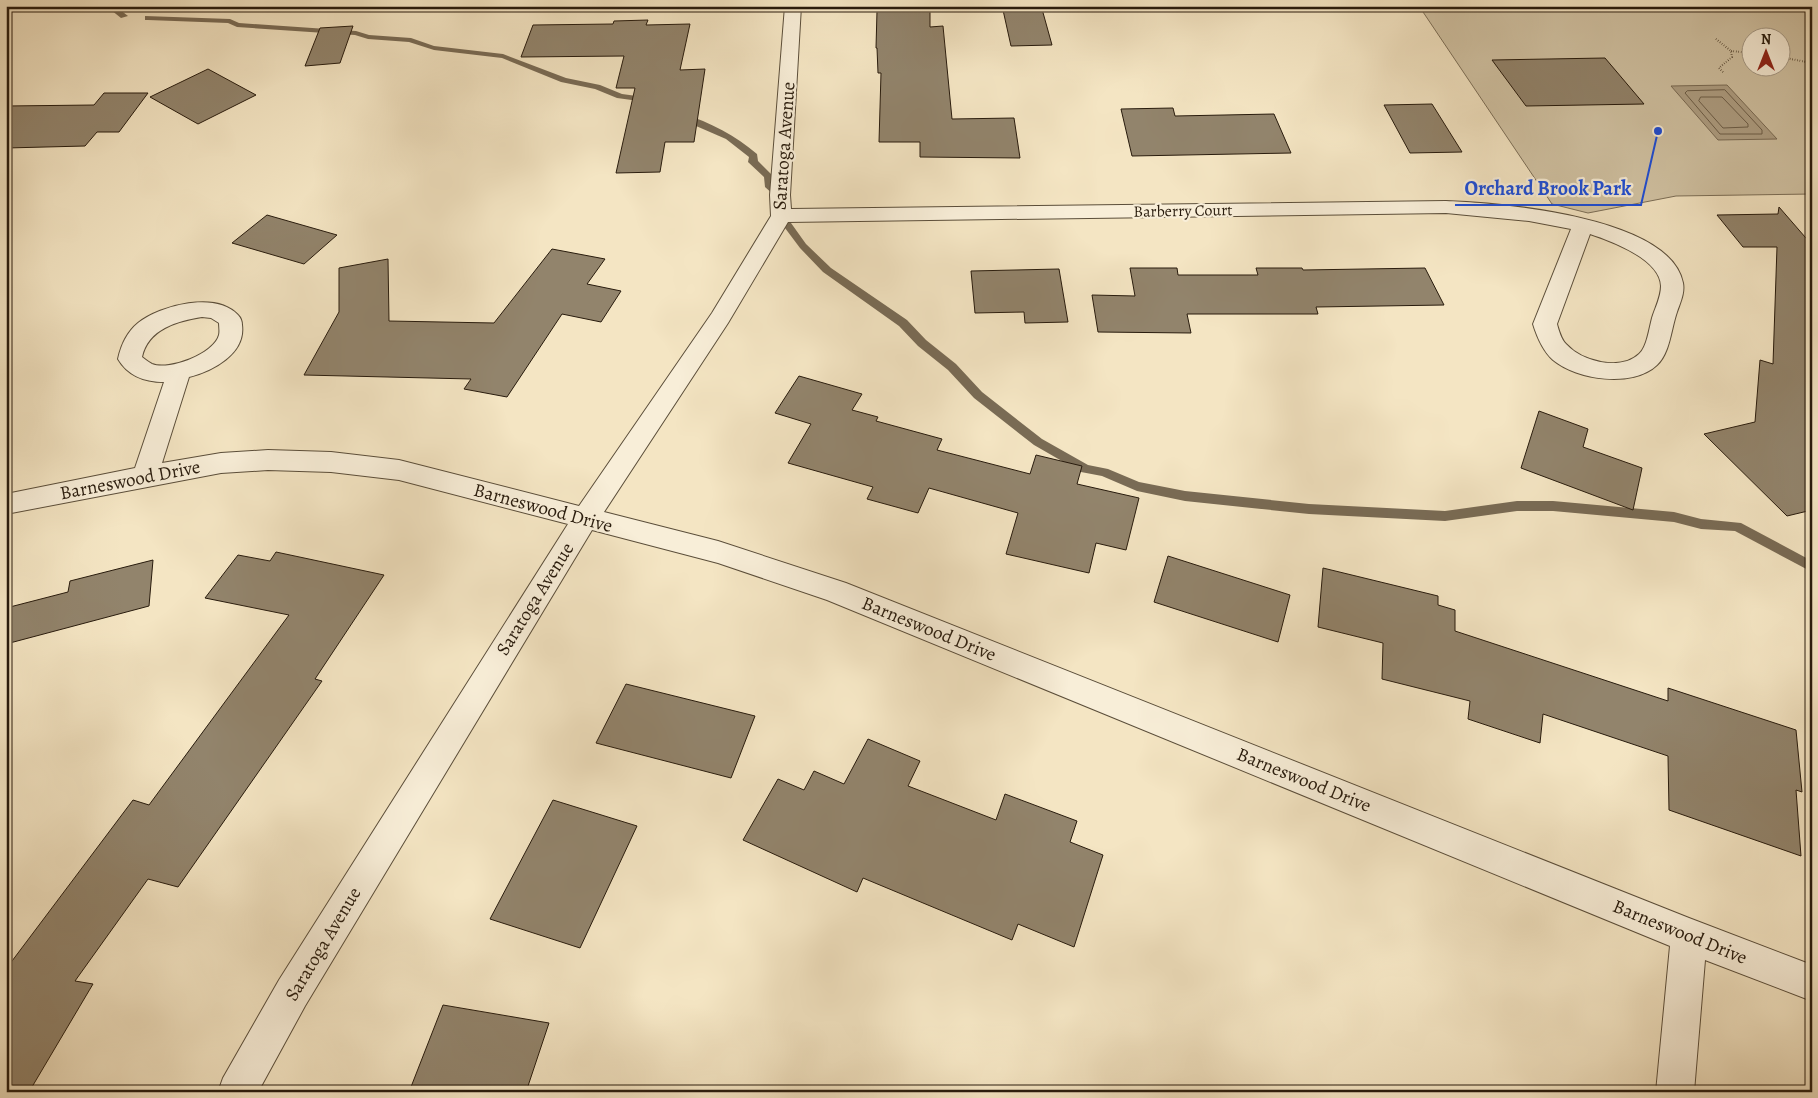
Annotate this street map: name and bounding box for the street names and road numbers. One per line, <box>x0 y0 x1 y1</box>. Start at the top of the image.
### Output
street label: Saratoga Avenue <box>767 81 801 211</box>
street label: Barberry Court <box>1133 199 1233 223</box>
street label: Barneswood Drive <box>57 454 203 506</box>
street label: Barneswood Drive <box>471 477 615 539</box>
street label: Saratoga Avenue <box>490 538 580 660</box>
street label: Barneswood Drive <box>858 590 1000 668</box>
street label: Barneswood Drive <box>1233 741 1375 819</box>
street label: Saratoga Avenue <box>279 882 367 1006</box>
street label: Barneswood Drive <box>1609 893 1751 971</box>

